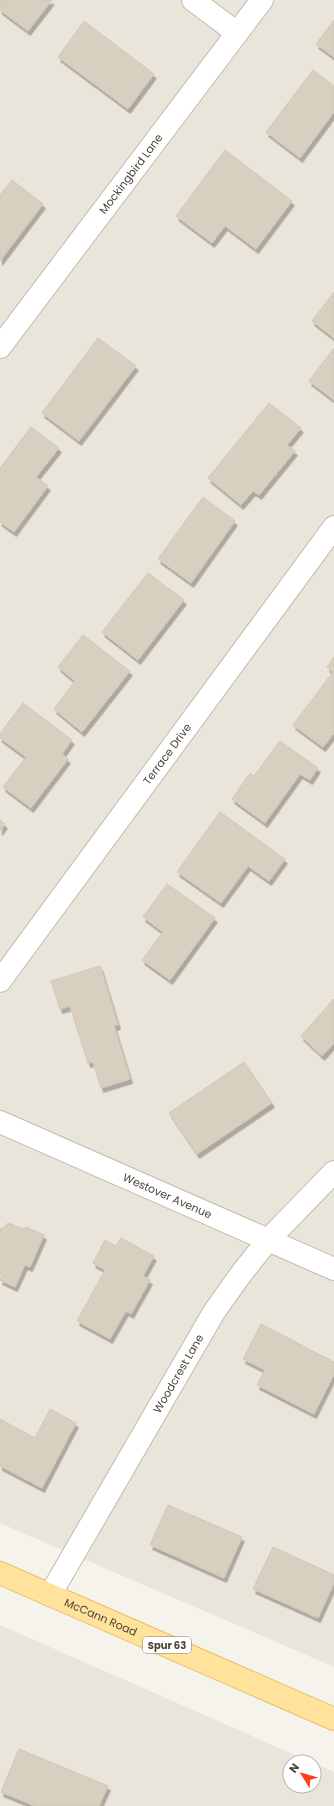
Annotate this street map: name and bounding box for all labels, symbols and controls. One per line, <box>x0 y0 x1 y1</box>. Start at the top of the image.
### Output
street label: Mockingbird Lane <box>95 130 166 217</box>
street label: Terrace Drive <box>139 720 195 788</box>
street label: Westover Avenue <box>120 1169 215 1222</box>
street label: Woodcrest Lane <box>149 1331 208 1416</box>
street label: McCann Road <box>62 1594 140 1640</box>
road number: Spur 63 <box>143 1637 191 1653</box>
north arrow <box>282 1754 322 1794</box>
text: N <box>285 1760 303 1776</box>

